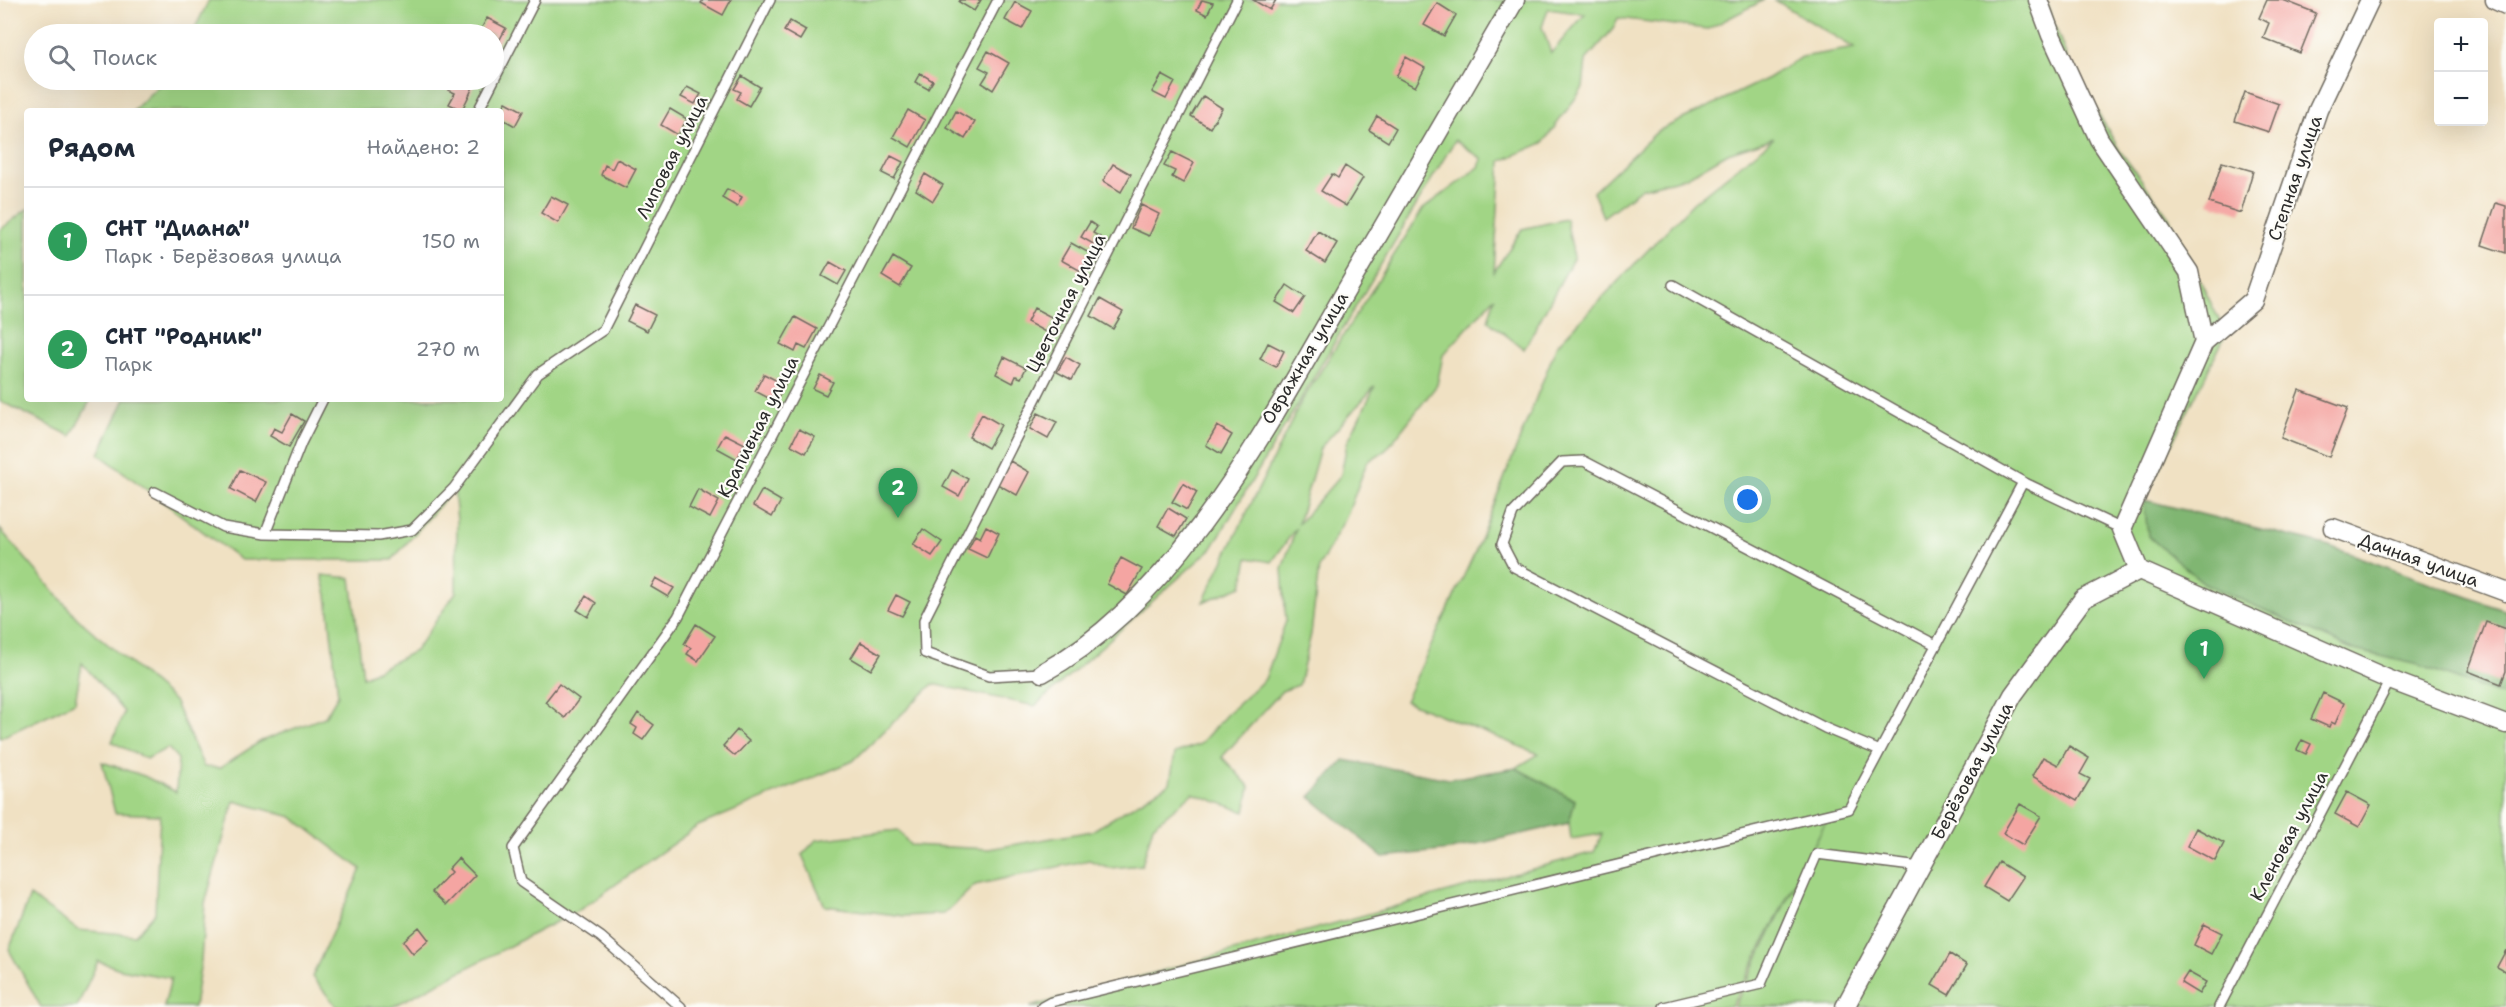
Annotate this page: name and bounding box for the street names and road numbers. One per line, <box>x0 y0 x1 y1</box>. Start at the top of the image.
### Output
street label: Липовая улица <box>630 91 714 223</box>
street label: Степная улица <box>2262 112 2328 244</box>
street label: Цветочная улица <box>1021 229 1111 377</box>
street label: Овражная улица <box>1256 287 1354 429</box>
street label: Крапивная улица <box>712 352 804 502</box>
street label: Дачная улица <box>2356 527 2482 593</box>
street label: Берёзовая улица <box>1926 698 2018 844</box>
street label: Кленовая улица <box>2245 767 2333 905</box>

